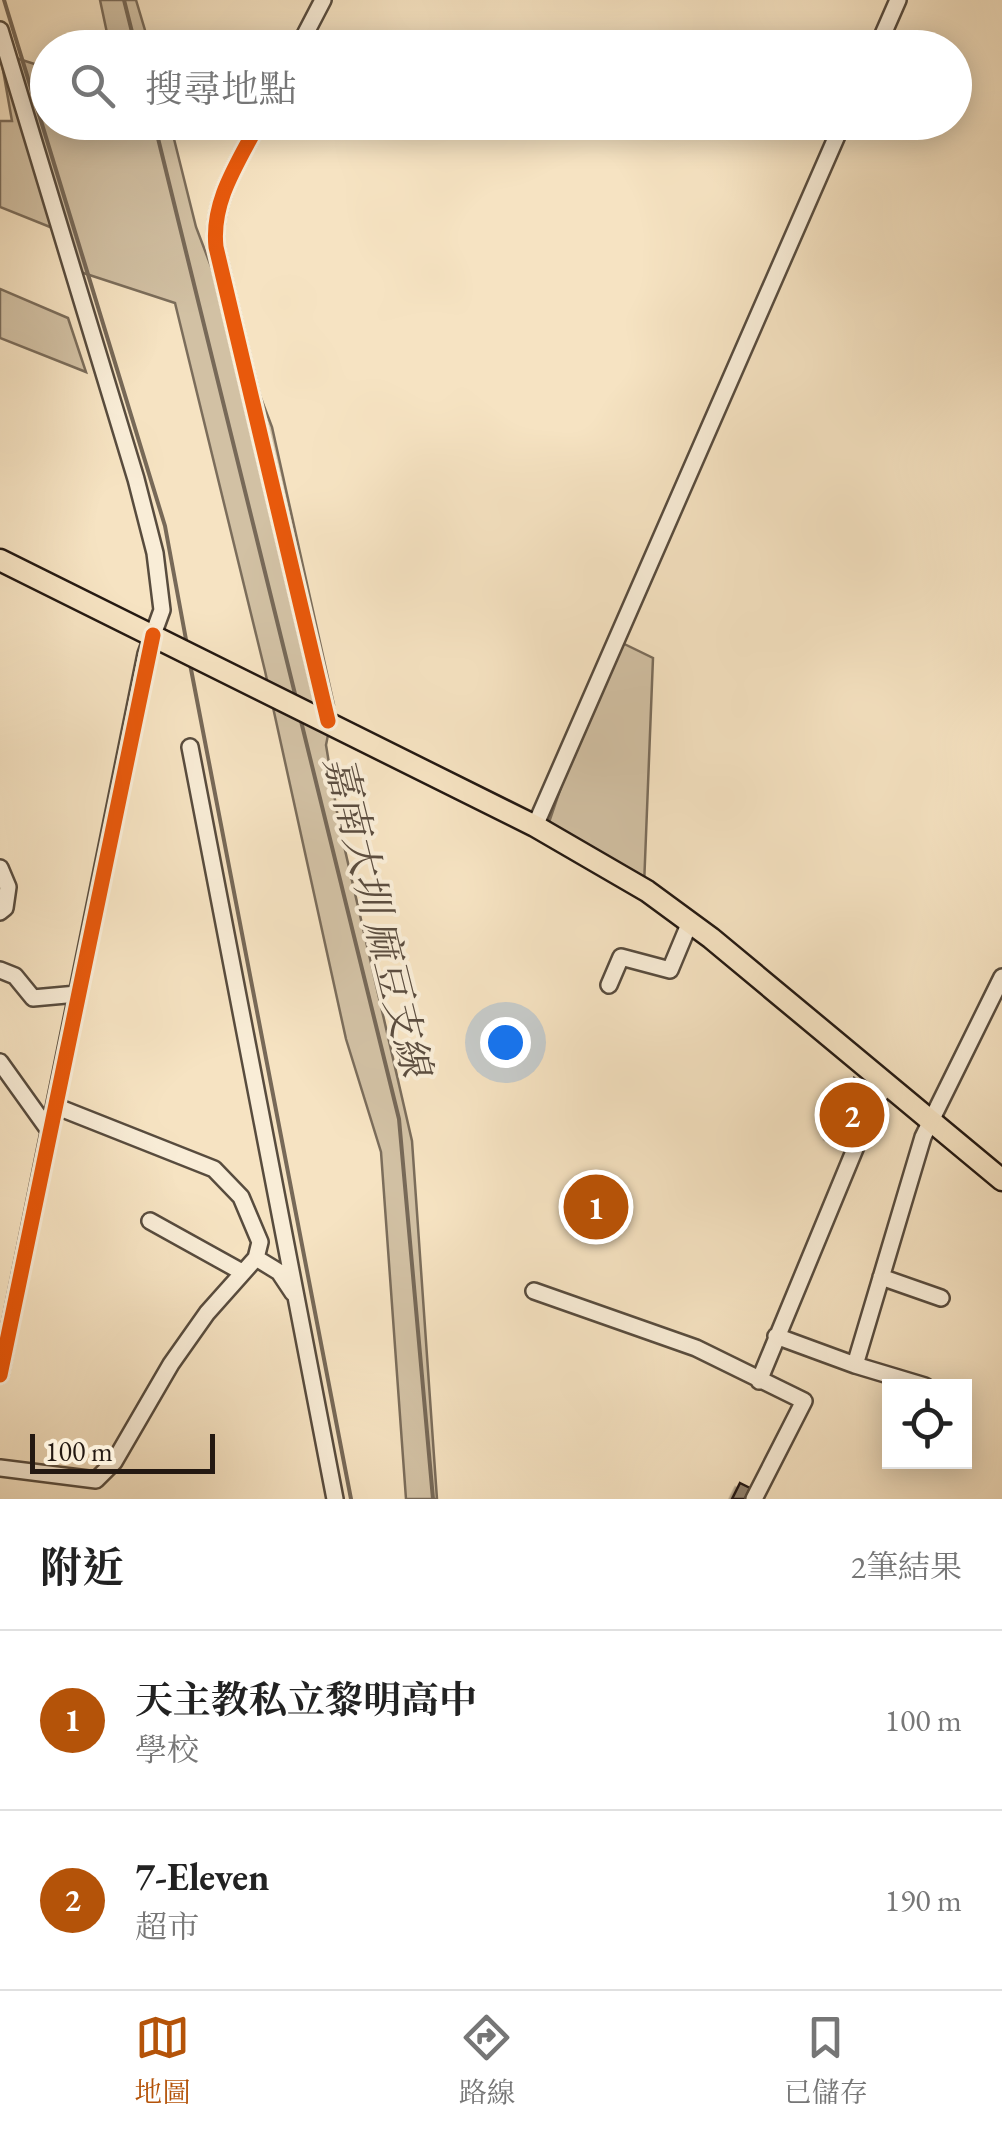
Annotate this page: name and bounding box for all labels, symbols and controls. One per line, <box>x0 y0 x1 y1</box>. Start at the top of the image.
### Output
search box <box>30 30 972 140</box>
icon: search <box>65 58 120 113</box>
text: 搜尋地點 <box>145 64 297 113</box>
water label: 嘉南大圳 麻豆支線 <box>313 751 444 1085</box>
your location <box>480 1017 531 1068</box>
pin: 2 <box>820 1078 884 1152</box>
pin: 1 <box>564 1170 628 1244</box>
map controls <box>882 1379 972 1469</box>
button: locate <box>882 1379 972 1469</box>
scale bar <box>30 1429 215 1474</box>
text: 100 m <box>45 1433 113 1469</box>
text: 附近 <box>40 1540 124 1595</box>
text: 2筆結果 <box>851 1546 962 1588</box>
text: 天主教私立黎明高中 <box>135 1675 477 1724</box>
text: 1 <box>64 1699 81 1741</box>
text: 100 m <box>885 1699 962 1741</box>
text: 學校 <box>135 1729 199 1771</box>
text: 7-Eleven <box>135 1852 270 1901</box>
text: 2 <box>64 1879 81 1921</box>
text: 190 m <box>885 1879 962 1921</box>
text: 超市 <box>135 1906 199 1948</box>
tab: 地圖 <box>134 2010 190 2110</box>
tab: 路線 <box>459 2010 515 2110</box>
tab: 已儲存 <box>784 2010 868 2110</box>

